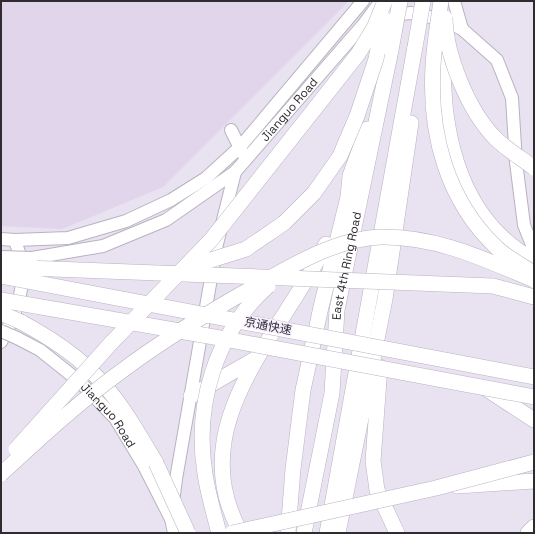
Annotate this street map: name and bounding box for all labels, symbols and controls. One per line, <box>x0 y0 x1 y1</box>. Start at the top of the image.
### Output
street label: Jianguo Road <box>257 74 321 145</box>
street label: East 4th Ring Road <box>328 210 365 320</box>
street label: 京通快速 <box>243 314 293 338</box>
street label: Jianguo Road <box>77 379 139 451</box>

